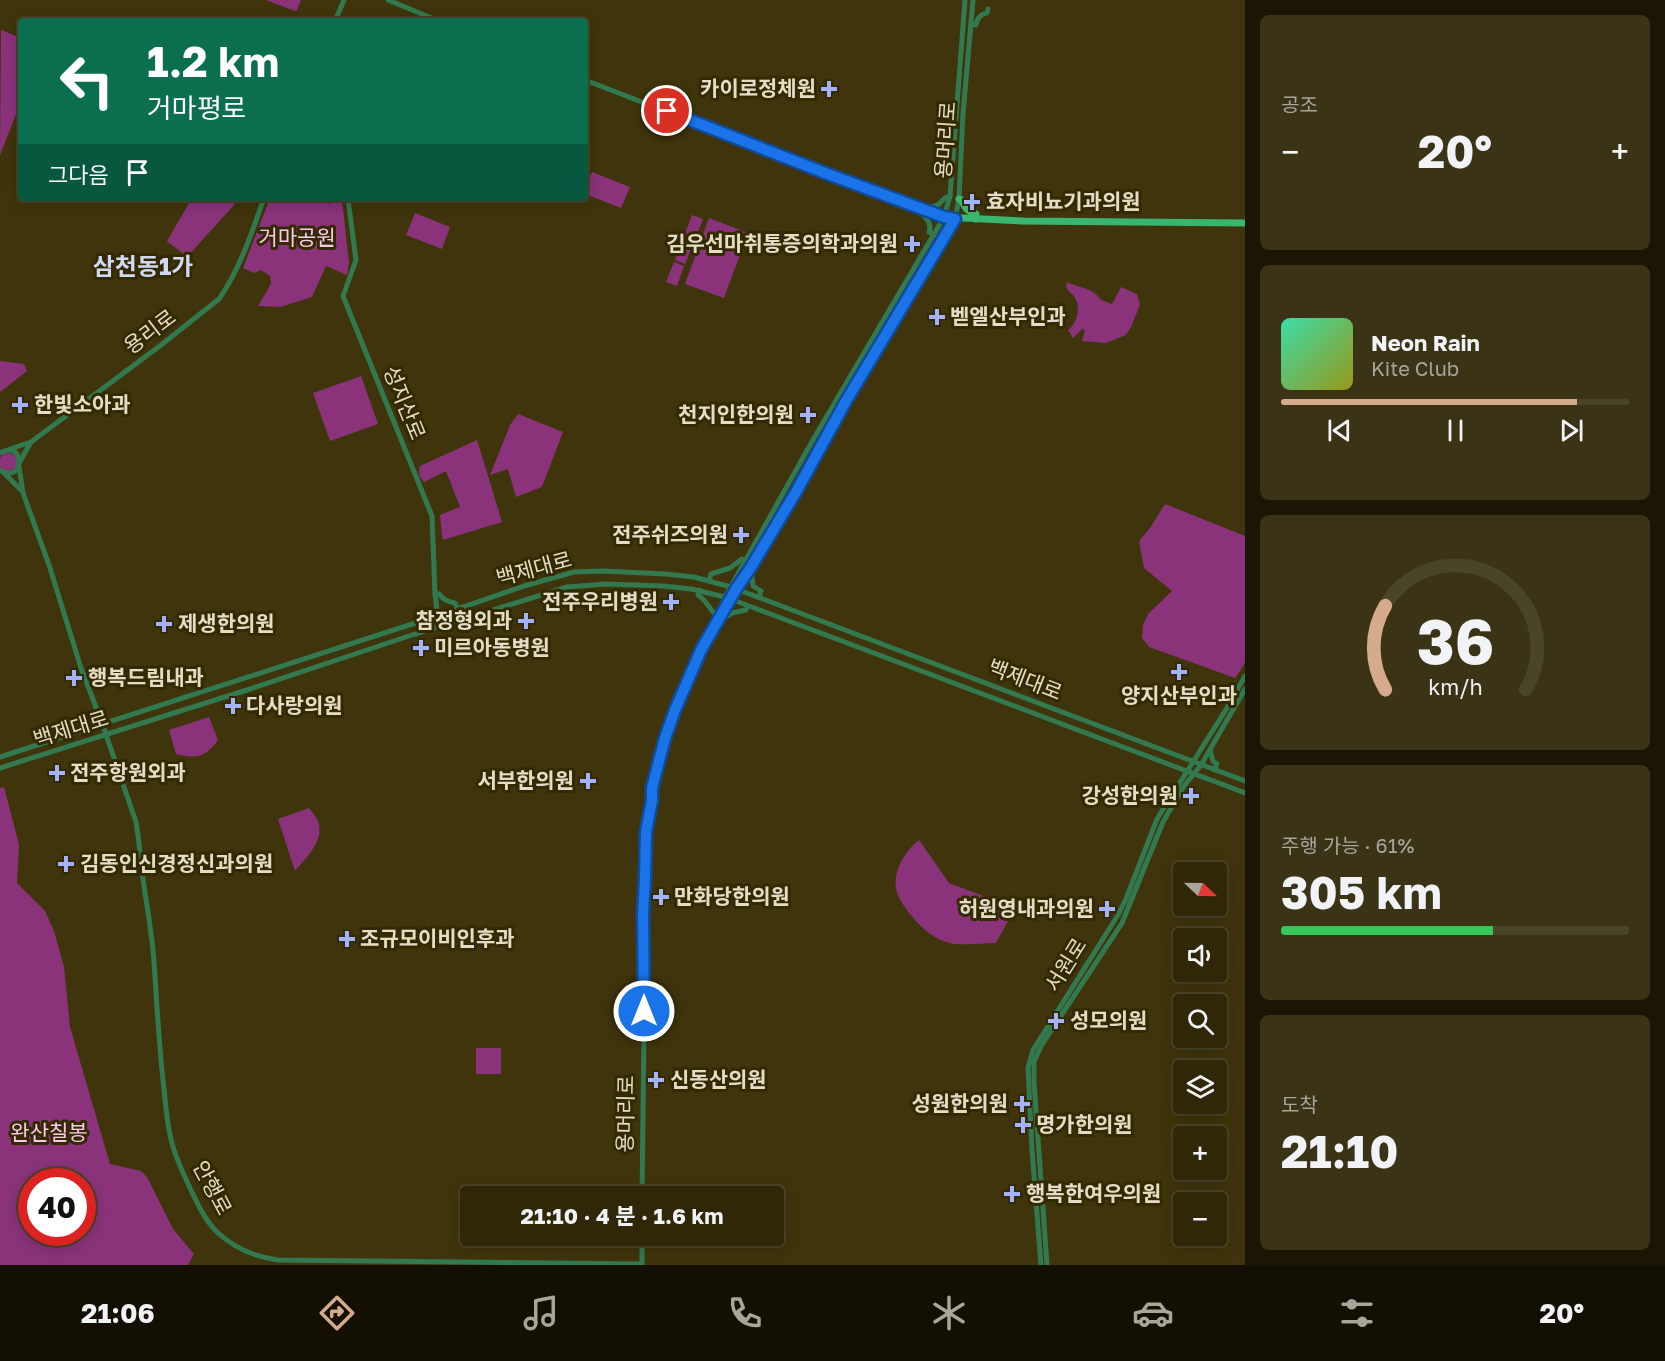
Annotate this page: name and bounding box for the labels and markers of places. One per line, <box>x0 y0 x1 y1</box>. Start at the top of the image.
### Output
place label: 카이로정체원 <box>700 75 816 101</box>
marker: 카이로정체원 <box>820 80 838 98</box>
pin <box>641 85 692 136</box>
place label: 효자비뇨기과의원 <box>986 188 1141 214</box>
marker: 효자비뇨기과의원 <box>963 193 981 211</box>
place label: 김우선마취통증의학과의원 <box>666 230 898 256</box>
marker: 김우선마취통증의학과의원 <box>903 235 921 253</box>
place label: 벧엘산부인과 <box>950 303 1066 329</box>
marker: 벧엘산부인과 <box>928 308 946 326</box>
place label: 한빛소아과 <box>34 391 131 417</box>
marker: 한빛소아과 <box>11 396 29 414</box>
place label: 천지인한의원 <box>678 401 794 427</box>
marker: 천지인한의원 <box>799 406 817 424</box>
place label: 전주쉬즈의원 <box>612 521 728 547</box>
marker: 전주쉬즈의원 <box>732 526 750 544</box>
place label: 전주우리병원 <box>542 588 658 614</box>
marker: 전주우리병원 <box>662 593 680 611</box>
place label: 참정형외과 <box>415 607 512 633</box>
place label: 제생한의원 <box>178 610 275 636</box>
marker: 참정형외과 <box>517 612 535 630</box>
marker: 제생한의원 <box>155 615 173 633</box>
place label: 미르아동병원 <box>434 634 550 660</box>
marker: 미르아동병원 <box>412 639 430 657</box>
marker: 양지산부인과 <box>1170 663 1188 681</box>
place label: 행복드림내과 <box>88 664 204 690</box>
marker: 행복드림내과 <box>65 669 83 687</box>
place label: 양지산부인과 <box>1121 682 1237 708</box>
place label: 다사랑의원 <box>246 692 343 718</box>
marker: 다사랑의원 <box>224 697 242 715</box>
place label: 전주항원외과 <box>70 759 186 785</box>
marker: 전주항원외과 <box>48 764 66 782</box>
place label: 서부한의원 <box>477 767 574 793</box>
marker: 서부한의원 <box>579 772 597 790</box>
place label: 강성한의원 <box>1081 782 1178 808</box>
marker: 강성한의원 <box>1182 787 1200 805</box>
place label: 김동인신경정신과의원 <box>80 850 273 876</box>
marker: 김동인신경정신과의원 <box>57 855 75 873</box>
place label: 만화당한의원 <box>674 883 790 909</box>
marker: 만화당한의원 <box>652 888 670 906</box>
place label: 허원영내과의원 <box>959 895 1094 921</box>
marker: 허원영내과의원 <box>1098 900 1116 918</box>
place label: 조규모이비인후과 <box>360 925 515 951</box>
marker: 조규모이비인후과 <box>338 930 356 948</box>
place label: 성모의원 <box>1070 1007 1147 1033</box>
marker: 성모의원 <box>1047 1012 1065 1030</box>
place label: 신동산의원 <box>670 1066 767 1092</box>
marker: 신동산의원 <box>647 1071 665 1089</box>
place label: 성원한의원 <box>911 1090 1008 1116</box>
marker: 성원한의원 <box>1013 1095 1031 1113</box>
place label: 명가한의원 <box>1036 1111 1133 1137</box>
marker: 명가한의원 <box>1014 1116 1032 1134</box>
place label: 행복한여우의원 <box>1026 1180 1161 1206</box>
marker: 행복한여우의원 <box>1003 1185 1021 1203</box>

